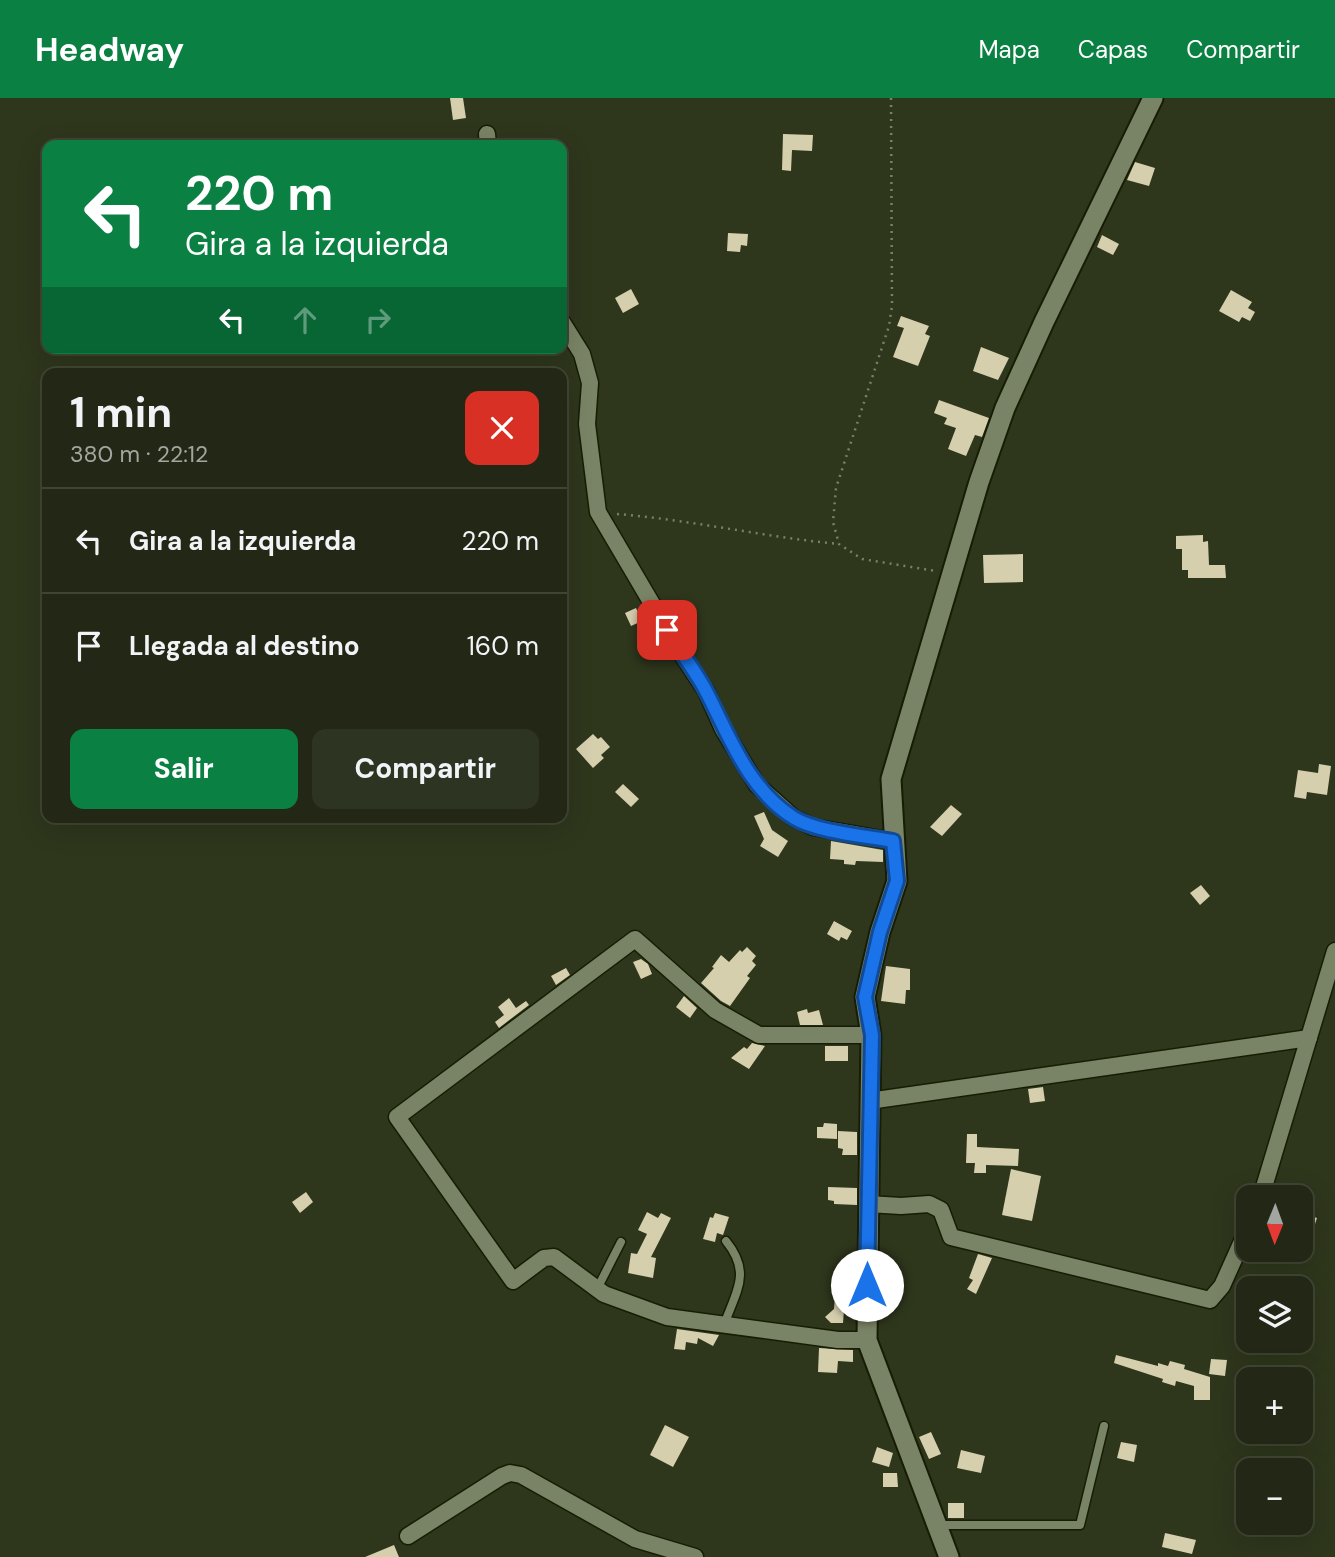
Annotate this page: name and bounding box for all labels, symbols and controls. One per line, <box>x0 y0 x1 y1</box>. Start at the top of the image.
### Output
text: Headway <box>35 28 184 71</box>
text: Mapa <box>978 34 1040 65</box>
text: Capas <box>1078 34 1148 65</box>
text: Compartir <box>1186 34 1300 65</box>
text: 220 m <box>185 161 333 225</box>
icon: left <box>70 168 161 259</box>
text: Gira a la izquierda <box>185 223 449 265</box>
icon: left <box>213 301 251 339</box>
icon: ahead <box>286 301 324 339</box>
icon: right <box>359 301 397 339</box>
text: 1 min <box>70 385 172 440</box>
button: close <box>465 391 539 465</box>
text: 380 m · 22:12 <box>70 439 208 469</box>
icon: left <box>70 522 108 560</box>
text: Gira a la izquierda <box>129 524 356 558</box>
text: 220 m <box>461 524 539 558</box>
pin <box>637 600 697 660</box>
icon: arrive <box>648 611 686 649</box>
icon: arrive <box>70 627 108 665</box>
text: Llegada al destino <box>129 629 360 663</box>
text: 160 m <box>467 629 539 663</box>
button: Salir <box>70 729 298 809</box>
button: Compartir <box>312 729 539 809</box>
north arrow <box>1236 1185 1312 1262</box>
map controls <box>1236 1185 1313 1535</box>
position arrow <box>830 1248 904 1322</box>
button: layers <box>1236 1276 1313 1353</box>
button: + <box>1236 1367 1313 1444</box>
button: − <box>1236 1458 1313 1535</box>

